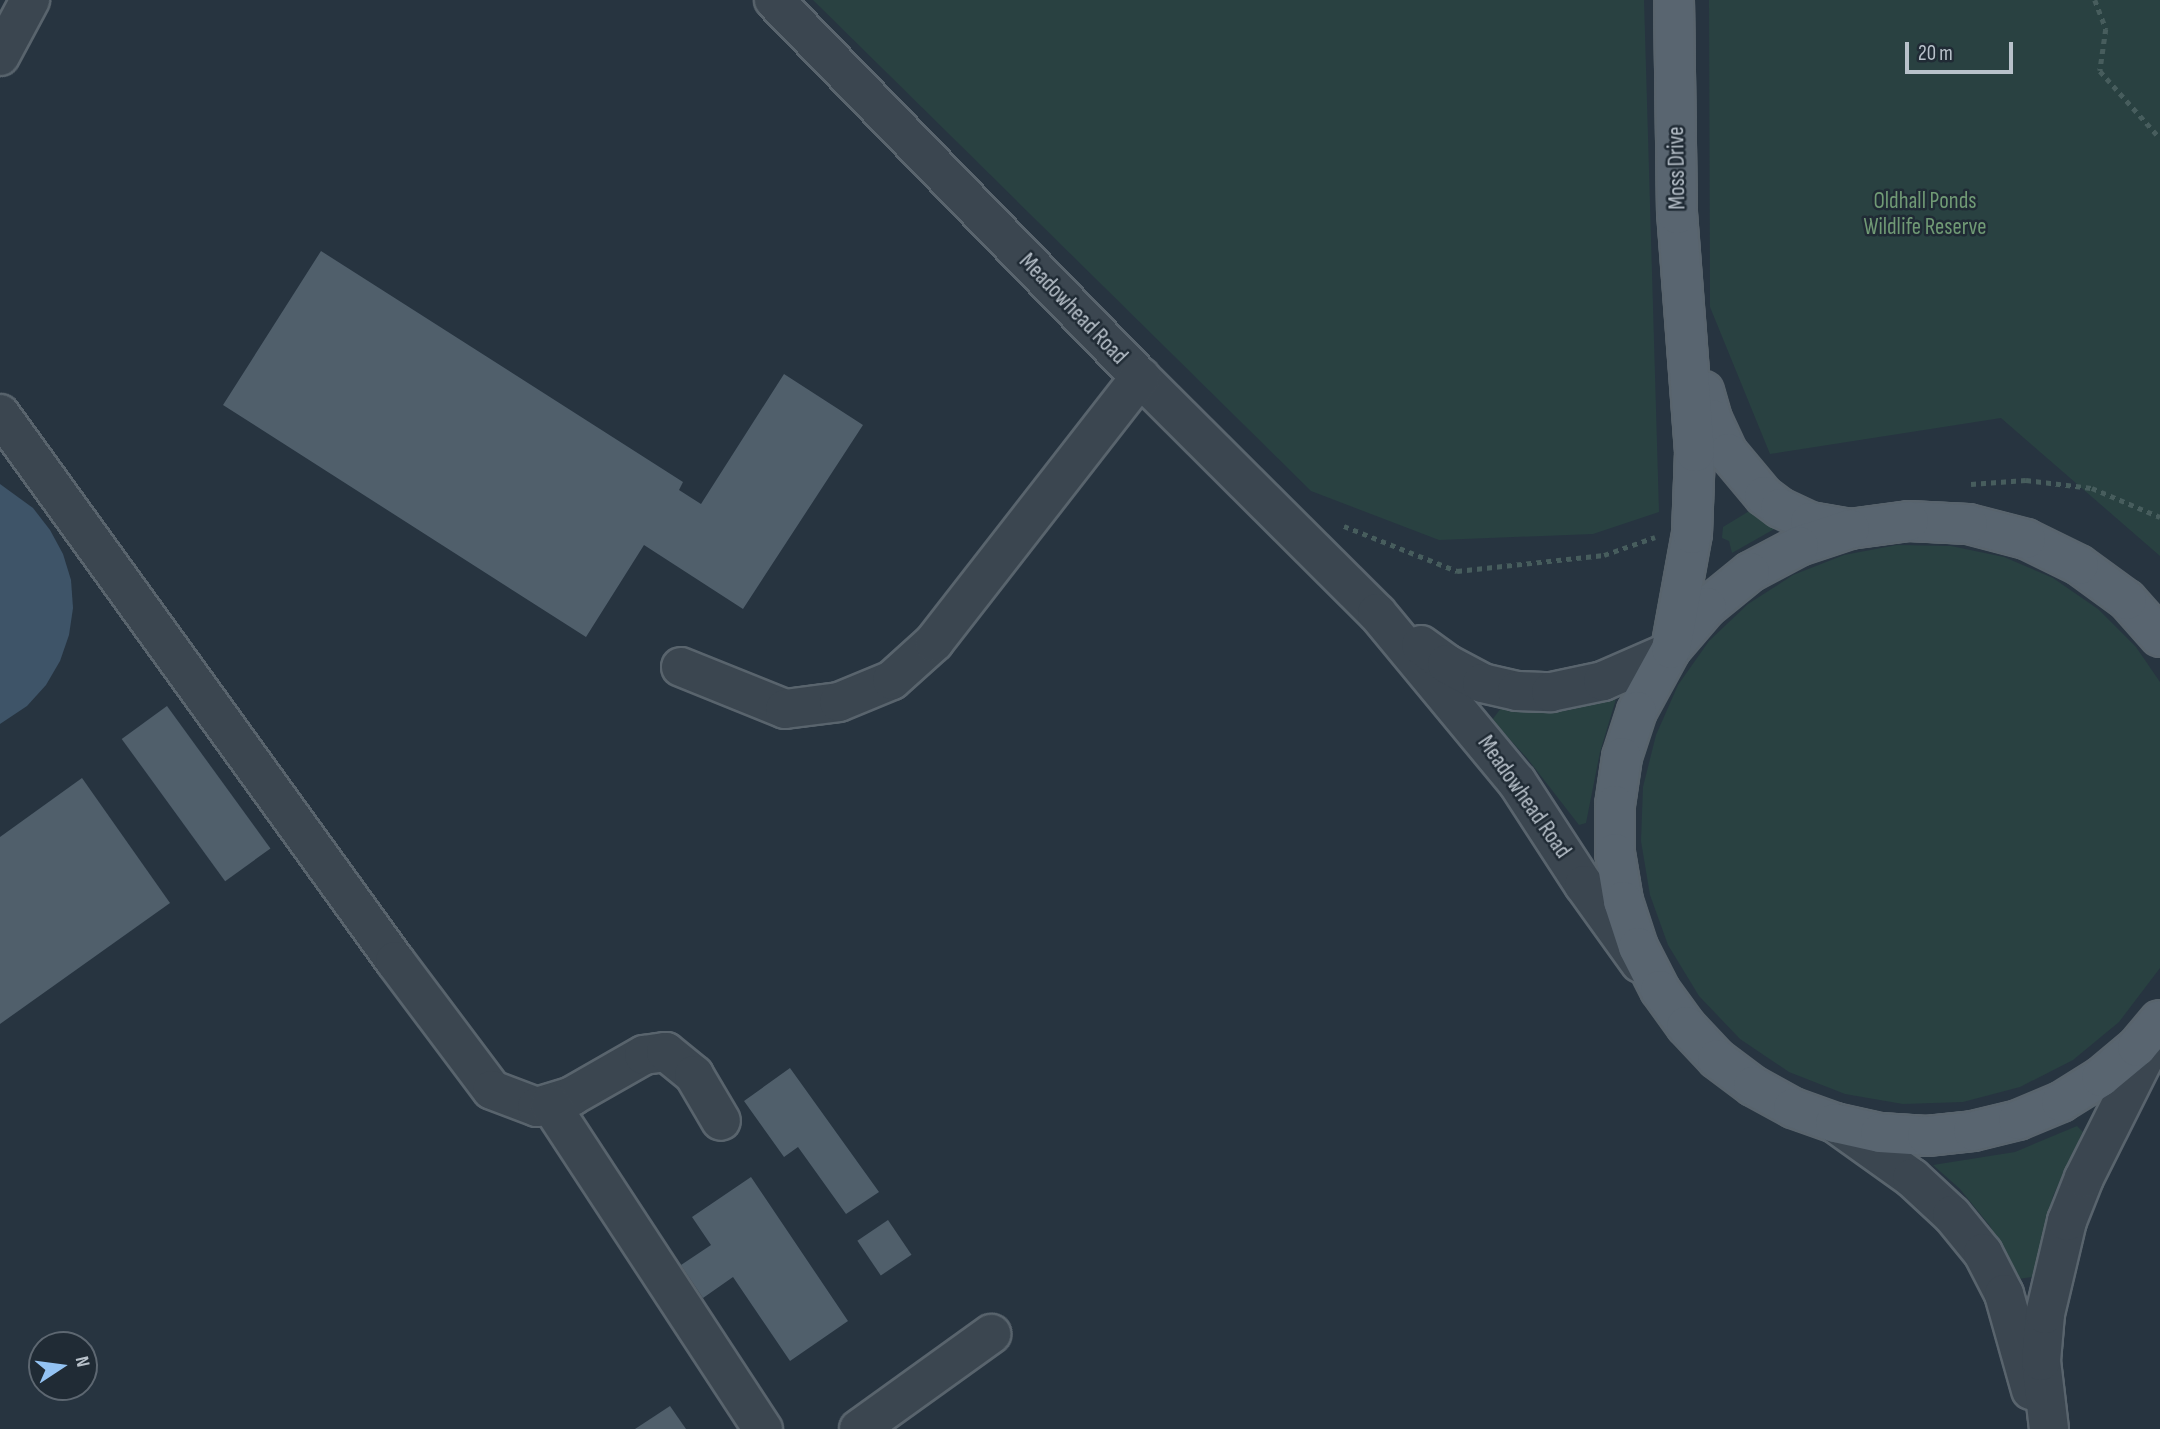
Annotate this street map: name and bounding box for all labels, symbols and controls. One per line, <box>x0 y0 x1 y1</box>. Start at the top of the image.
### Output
scale bar <box>1908 28 2016 72</box>
text: 20 m <box>1918 41 1953 66</box>
street label: Moss Drive <box>1662 126 1692 210</box>
park label: Oldhall Ponds Wildlife Reserve <box>1863 187 1987 241</box>
street label: Meadowhead Road <box>1013 248 1133 370</box>
street label: Meadowhead Road <box>1472 730 1576 864</box>
north arrow <box>28 1331 98 1401</box>
text: N <box>70 1354 94 1369</box>

